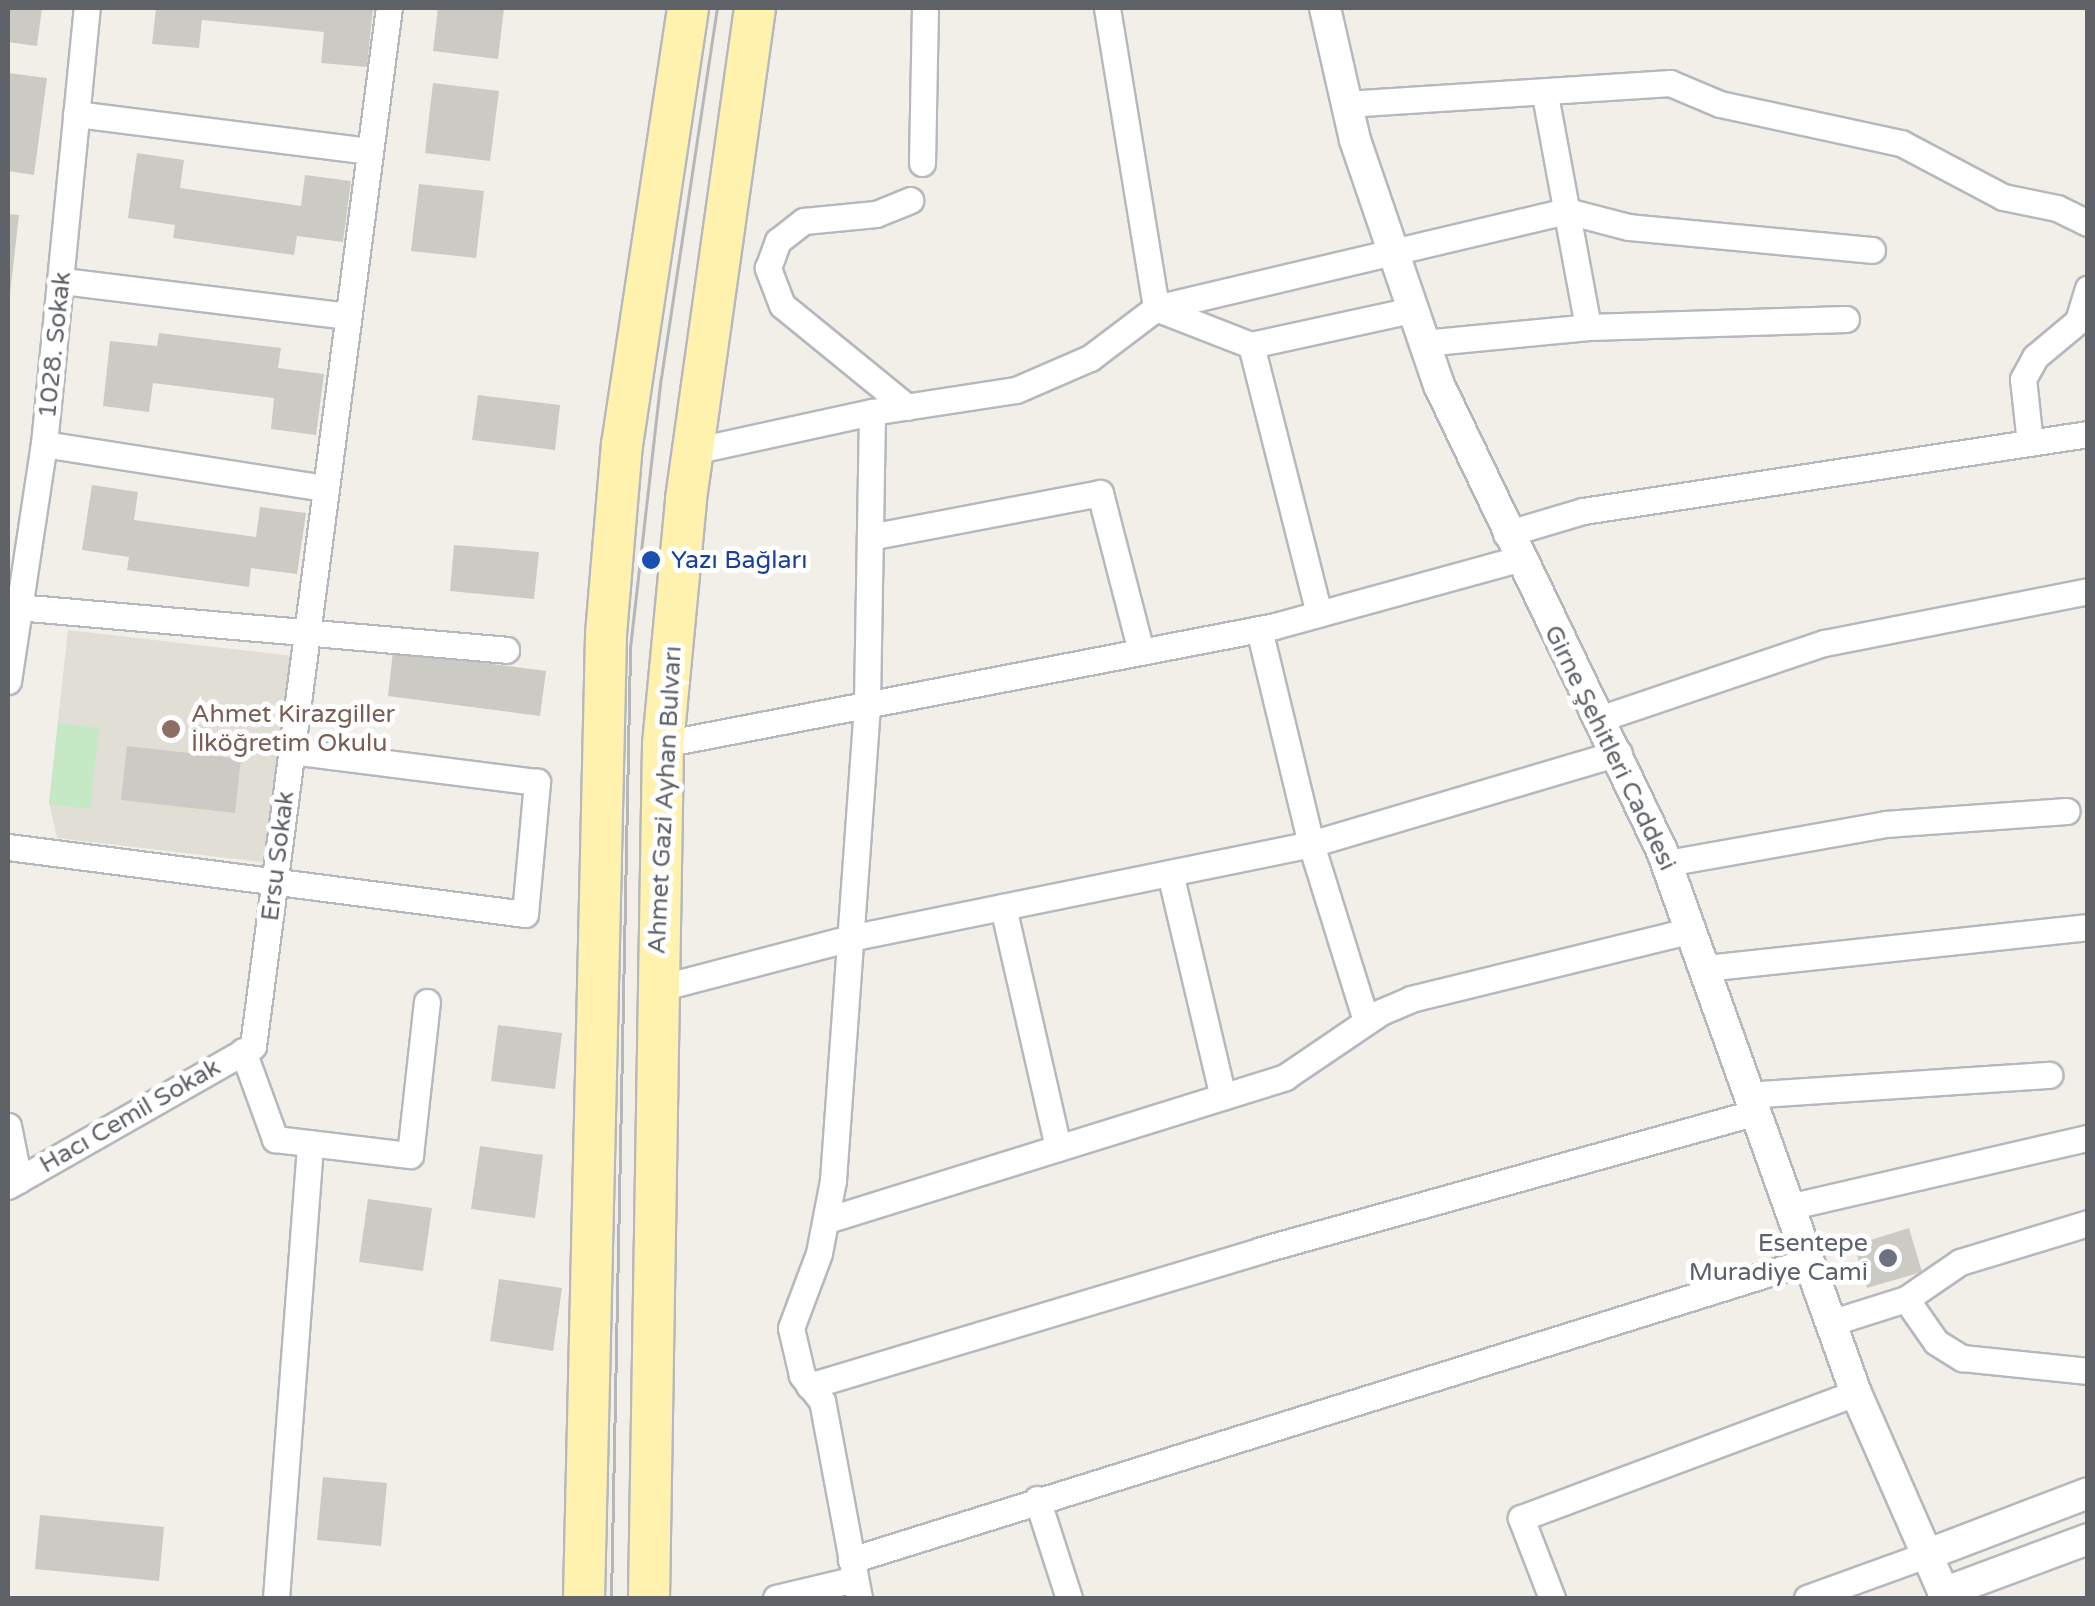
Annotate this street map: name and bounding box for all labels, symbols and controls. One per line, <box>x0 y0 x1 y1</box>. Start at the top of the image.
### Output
street label: 1028. Sokak <box>32 270 78 420</box>
place label: Yazı Bağları <box>671 545 807 575</box>
marker: Yazı Bağları <box>640 549 662 571</box>
street label: Girne Şehitleri Caddesi <box>1538 620 1682 876</box>
street label: Ahmet Gazi Ayhan Bulvarı <box>642 645 688 955</box>
place label: Ahmet Kirazgiller İlköğretim Okulu <box>191 700 395 759</box>
marker: Ahmet Kirazgiller İlköğretim Okulu <box>160 718 182 740</box>
street label: Ersu Sokak <box>255 789 301 923</box>
street label: Hacı Cemil Sokak <box>34 1052 226 1180</box>
place label: Esentepe Muradiye Cami <box>1689 1229 1868 1288</box>
marker: Esentepe Muradiye Cami <box>1877 1247 1899 1269</box>

